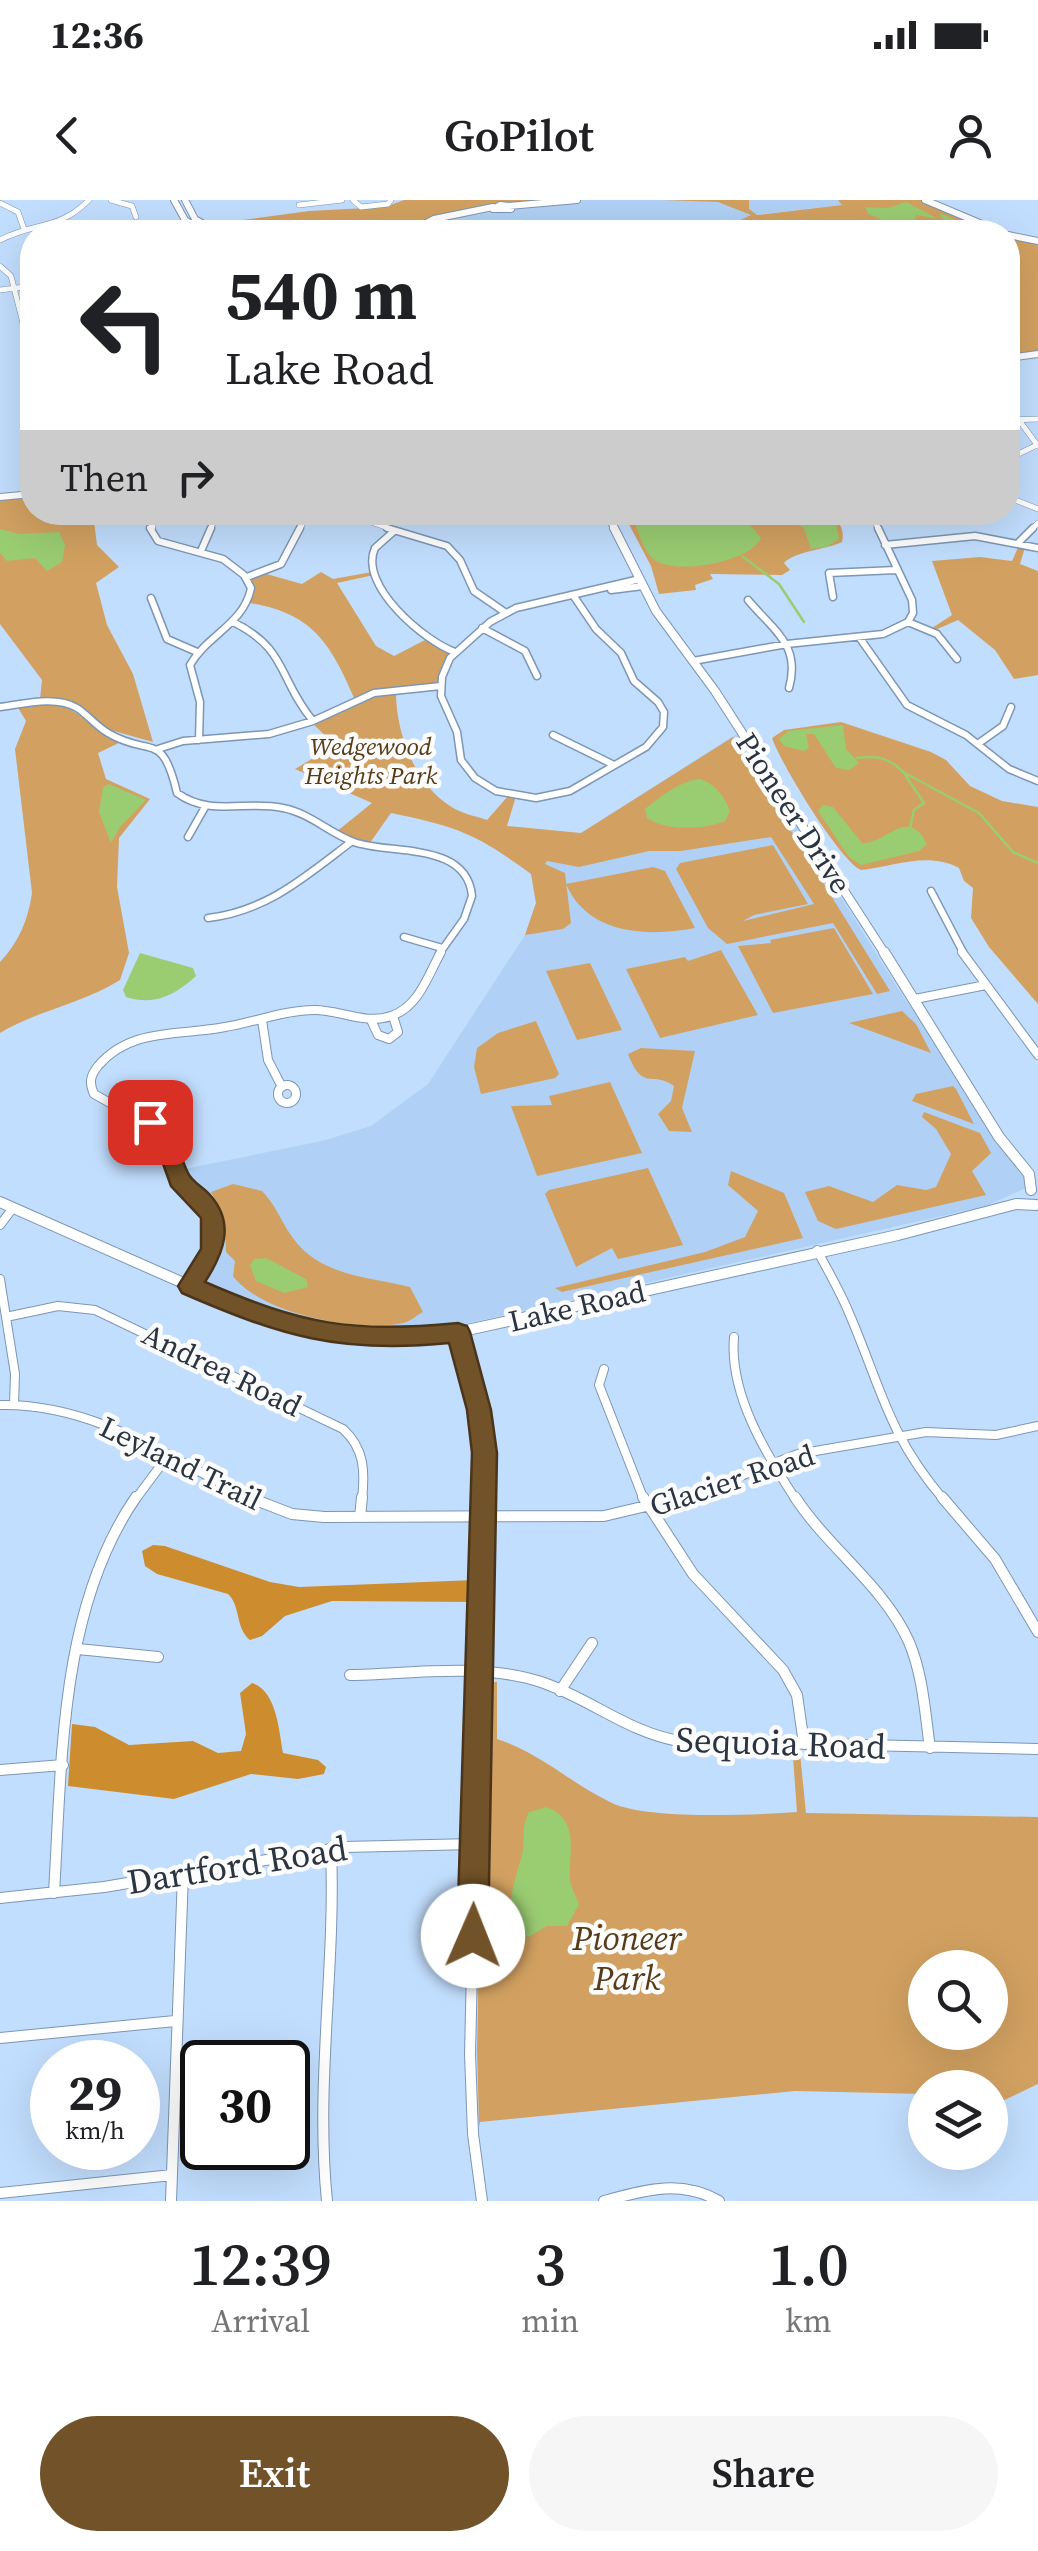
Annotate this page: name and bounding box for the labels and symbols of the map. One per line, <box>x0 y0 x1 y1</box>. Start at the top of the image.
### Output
street label: Pioneer Drive <box>727 725 861 901</box>
park label: Wedgewood Heights Park <box>304 729 437 792</box>
pin <box>108 1080 193 1165</box>
street label: Lake Road <box>505 1270 649 1342</box>
street label: Andrea Road <box>135 1314 309 1426</box>
street label: Leyland Trail <box>93 1406 269 1520</box>
street label: Glacier Road <box>644 1434 820 1526</box>
street label: Sequoia Road <box>675 1715 887 1771</box>
street label: Dartford Road <box>124 1824 351 1906</box>
position arrow <box>421 1884 525 1988</box>
park label: Pioneer Park <box>571 1914 683 2002</box>
speed limit sign: 30 <box>180 2040 310 2170</box>

